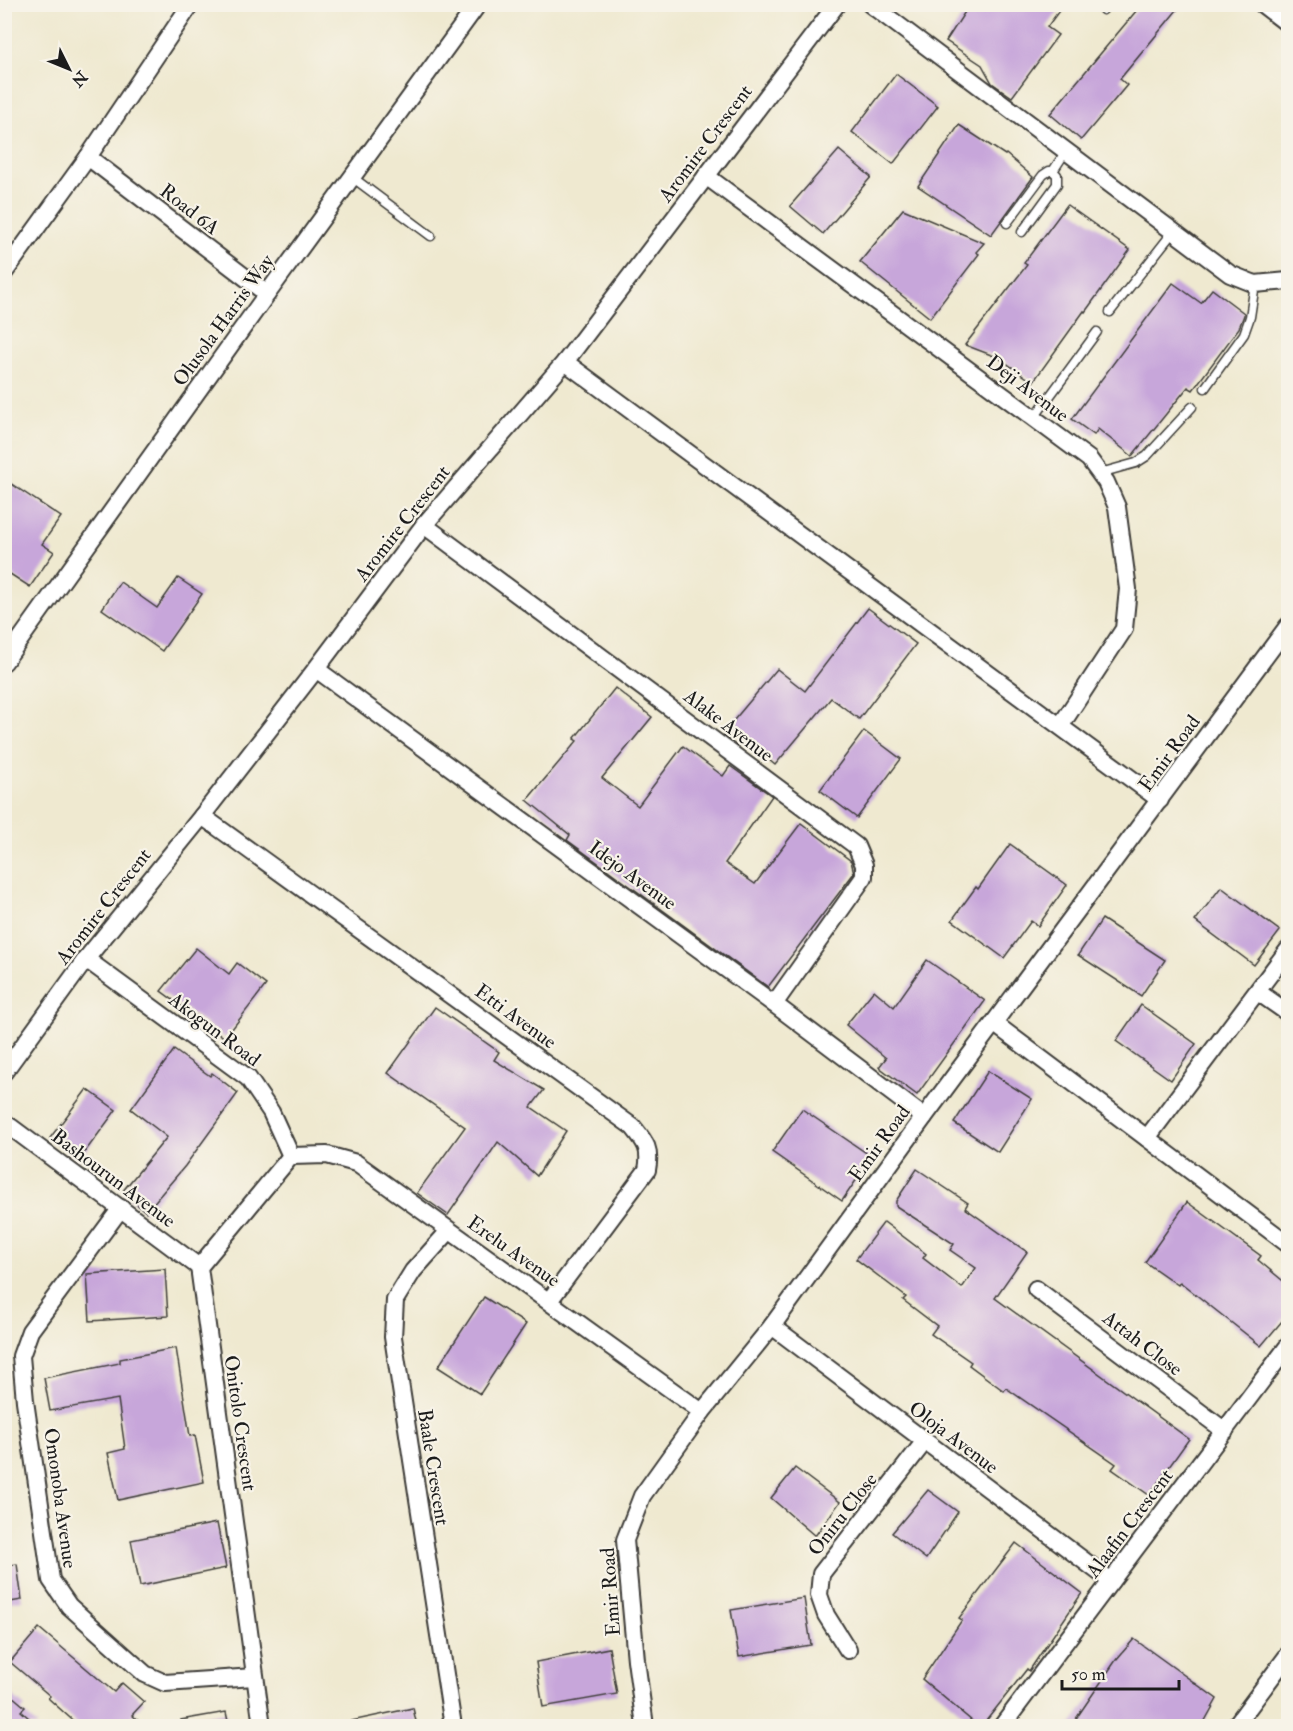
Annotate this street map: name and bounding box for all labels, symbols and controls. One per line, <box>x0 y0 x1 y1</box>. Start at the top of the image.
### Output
north arrow <box>39 39 99 99</box>
text: N <box>67 66 92 91</box>
street label: Aromire Crescent <box>652 79 758 208</box>
street label: Road 6A <box>155 178 225 241</box>
street label: Olusola Harris Way <box>167 249 280 391</box>
street label: Deji Avenue <box>982 349 1074 427</box>
street label: Aromire Crescent <box>349 460 456 587</box>
street label: Alake Avenue <box>678 683 778 767</box>
street label: Emir Road <box>1133 710 1206 797</box>
street label: Idejo Avenue <box>584 835 681 916</box>
street label: Aromire Crescent <box>50 843 157 970</box>
street label: Etti Avenue <box>470 978 561 1054</box>
street label: Akogun Road <box>163 986 266 1072</box>
street label: Emir Road <box>843 1100 916 1187</box>
street label: Bashourun Avenue <box>47 1124 181 1233</box>
street label: Erelu Avenue <box>462 1210 565 1293</box>
street label: Attah Close <box>1097 1305 1187 1381</box>
street label: Onitolo Crescent <box>219 1354 262 1493</box>
street label: Oloja Avenue <box>904 1396 1003 1479</box>
street label: Baale Crescent <box>412 1407 455 1527</box>
street label: Omonoba Avenue <box>38 1426 83 1570</box>
street label: Alaafin Crescent <box>1080 1463 1179 1584</box>
street label: Oniru Close <box>802 1468 883 1561</box>
street label: Emir Road <box>595 1547 626 1637</box>
scale bar <box>1062 1653 1179 1691</box>
text: 50 m <box>1071 1663 1106 1686</box>

